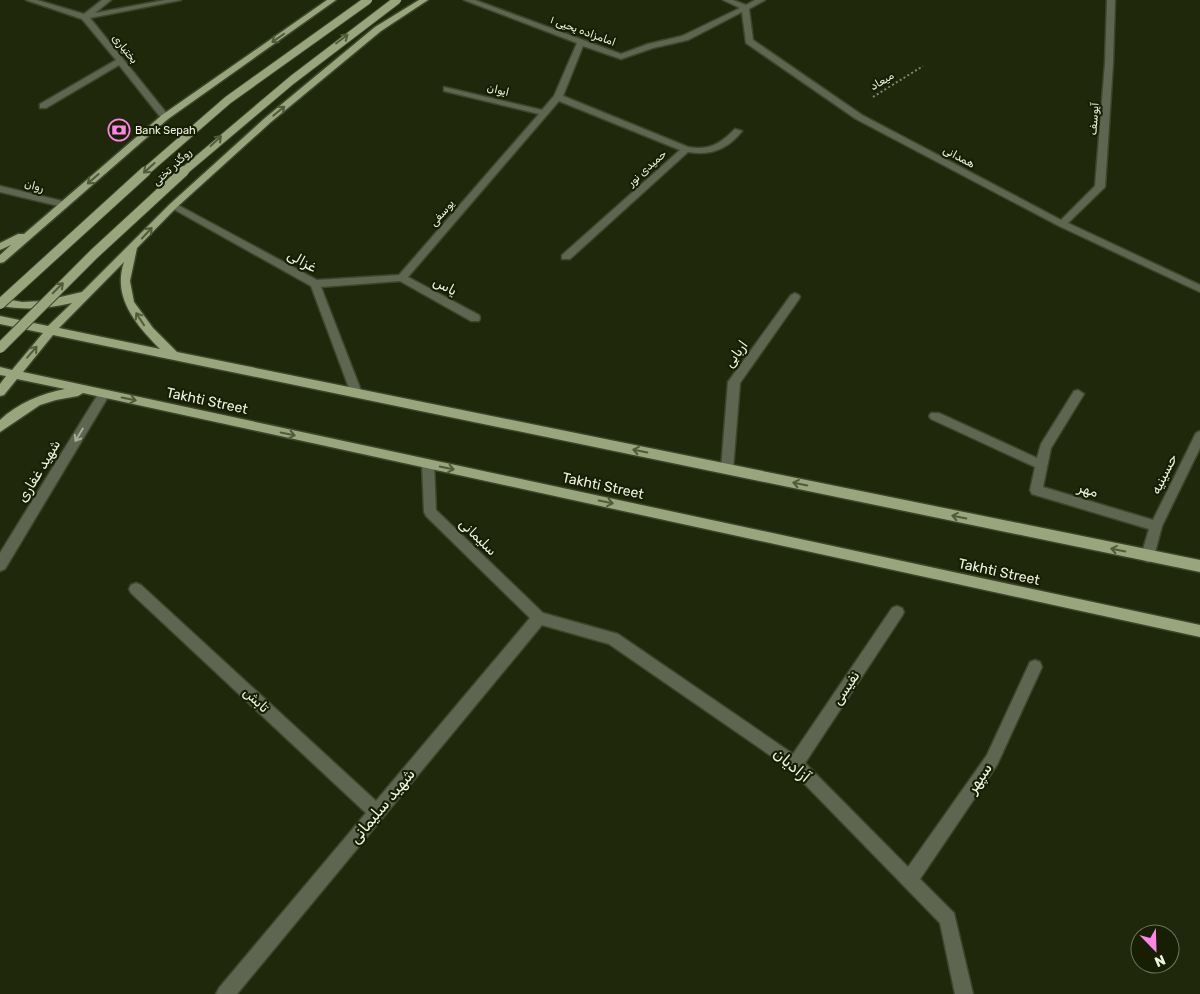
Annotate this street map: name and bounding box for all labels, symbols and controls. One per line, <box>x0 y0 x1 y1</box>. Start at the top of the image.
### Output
street label: امامزاده یحیی ۱ <box>549 13 617 49</box>
street label: بختیاری <box>109 32 141 66</box>
one-way arrow <box>271 33 285 43</box>
one-way arrow <box>335 34 349 44</box>
street label: میعاد <box>868 69 896 93</box>
street label: ایوان <box>485 81 510 100</box>
street label: آیوسف <box>1086 101 1103 136</box>
one-way arrow <box>272 106 285 117</box>
bank icon: Bank Sepah <box>107 118 131 142</box>
place label: Bank Sepah <box>135 124 196 137</box>
one-way arrow <box>210 135 222 147</box>
street label: همدانی <box>941 143 977 171</box>
street label: روگذر تختی <box>150 145 195 189</box>
street label: حمیدی نور <box>624 147 670 190</box>
one-way arrow <box>143 162 156 174</box>
one-way arrow <box>87 173 100 184</box>
street label: روان <box>23 177 45 196</box>
street label: یوسفی <box>427 197 458 230</box>
one-way arrow <box>141 227 153 240</box>
street label: غزالی <box>284 246 320 276</box>
street label: یاس <box>430 273 460 299</box>
one-way arrow <box>52 282 64 294</box>
one-way arrow <box>135 313 145 327</box>
street label: اربابی <box>720 337 752 371</box>
one-way arrow <box>27 346 38 359</box>
street label: Takhti Street <box>165 384 250 418</box>
one-way arrow <box>121 395 137 404</box>
one-way arrow <box>73 428 83 442</box>
one-way arrow <box>280 429 296 439</box>
street label: شهید غفاری <box>14 437 64 505</box>
one-way arrow <box>633 446 649 456</box>
street label: حسینیه <box>1147 451 1181 497</box>
one-way arrow <box>439 464 455 473</box>
street label: Takhti Street <box>561 469 646 503</box>
one-way arrow <box>792 479 808 488</box>
street label: مهر <box>1075 479 1100 501</box>
one-way arrow <box>597 498 613 508</box>
one-way arrow <box>951 512 967 521</box>
street label: سلیمانی <box>456 515 500 559</box>
one-way arrow <box>1110 544 1126 554</box>
street label: Takhti Street <box>957 555 1042 589</box>
street label: نفیسی <box>829 668 863 708</box>
street label: تابش <box>239 684 273 716</box>
street label: آزادیان <box>769 744 815 787</box>
street label: سپهر <box>961 759 997 798</box>
street label: شهید سلیمانی <box>345 765 420 848</box>
north arrow <box>1130 924 1180 974</box>
text: N <box>1152 951 1168 970</box>

